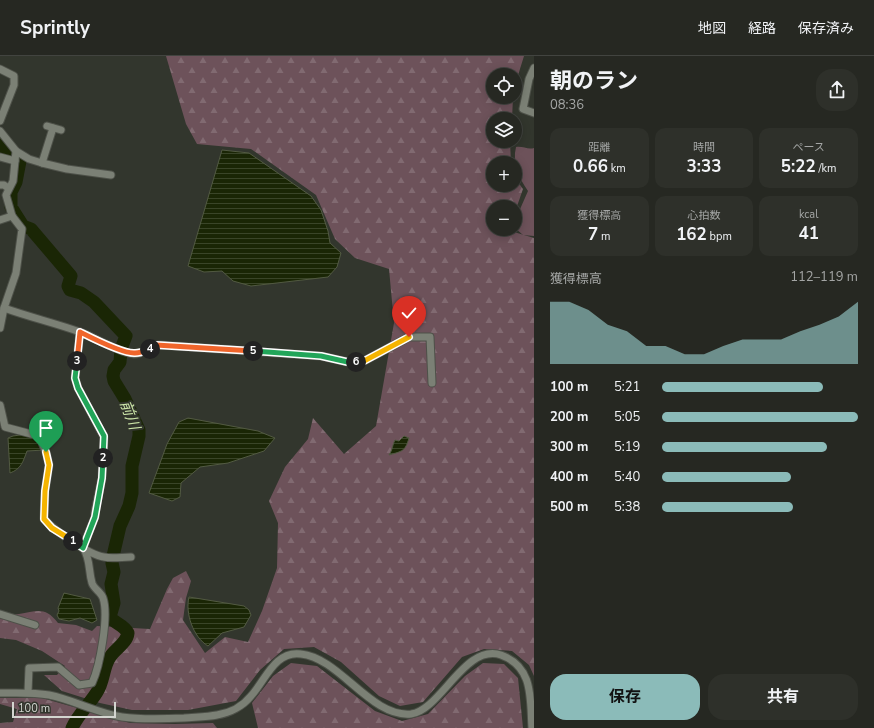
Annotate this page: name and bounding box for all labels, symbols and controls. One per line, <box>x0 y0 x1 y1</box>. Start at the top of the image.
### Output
text: Sprintly <box>20 15 90 41</box>
text: 地図 <box>698 19 726 38</box>
text: 経路 <box>748 19 776 38</box>
text: 保存済み <box>798 19 854 38</box>
text: 朝のラン <box>550 66 638 96</box>
map controls <box>486 68 522 236</box>
button: locate <box>486 68 522 104</box>
button: share <box>816 69 858 111</box>
text: 08:36 <box>550 96 584 114</box>
button: layers <box>486 112 522 148</box>
text: 距離 <box>588 140 610 155</box>
text: 時間 <box>693 140 715 155</box>
text: ペース <box>792 140 825 155</box>
text: 0.66 <box>573 155 608 178</box>
text: 3:33 <box>687 155 721 178</box>
text: 5:22 <box>781 155 816 178</box>
button: + <box>486 156 522 192</box>
text: km <box>608 161 626 176</box>
text: /km <box>816 161 836 176</box>
button: − <box>486 200 522 236</box>
text: kcal <box>799 207 818 222</box>
text: 獲得標高 <box>577 208 621 223</box>
text: 心拍数 <box>687 208 720 223</box>
text: 41 <box>798 222 819 245</box>
text: 7 <box>588 223 598 246</box>
text: 162 <box>676 223 707 246</box>
text: m <box>598 229 611 244</box>
text: bpm <box>707 229 732 244</box>
text: 112–119 m <box>790 268 858 286</box>
text: 獲得標高 <box>550 270 602 288</box>
pin <box>392 296 426 337</box>
icon: check <box>398 302 420 324</box>
pin: 4 <box>140 339 160 359</box>
text: 4 <box>147 341 153 356</box>
pin: 5 <box>243 341 263 361</box>
text: 5 <box>250 343 256 358</box>
pin: 3 <box>67 351 87 371</box>
pin: 6 <box>346 352 366 372</box>
text: 3 <box>74 353 80 368</box>
text: 6 <box>353 354 359 369</box>
text: 100 m <box>550 378 588 396</box>
text: 5:21 <box>614 378 640 396</box>
water label: 前川 <box>115 397 145 434</box>
text: 200 m <box>550 408 588 426</box>
text: 5:05 <box>614 408 640 426</box>
pin <box>29 411 63 452</box>
icon: arrive <box>35 417 57 439</box>
text: 300 m <box>550 438 588 456</box>
text: 5:19 <box>614 438 640 456</box>
pin: 2 <box>93 448 113 468</box>
text: 2 <box>100 450 106 465</box>
text: 400 m <box>550 468 588 486</box>
text: 5:40 <box>614 468 640 486</box>
text: 500 m <box>550 498 588 516</box>
text: 5:38 <box>614 498 640 516</box>
pin: 1 <box>63 531 83 551</box>
text: 1 <box>70 533 76 548</box>
button: 保存 <box>550 674 700 720</box>
button: 共有 <box>708 674 858 720</box>
scale bar <box>12 700 116 719</box>
text: 100 m <box>18 701 50 716</box>

